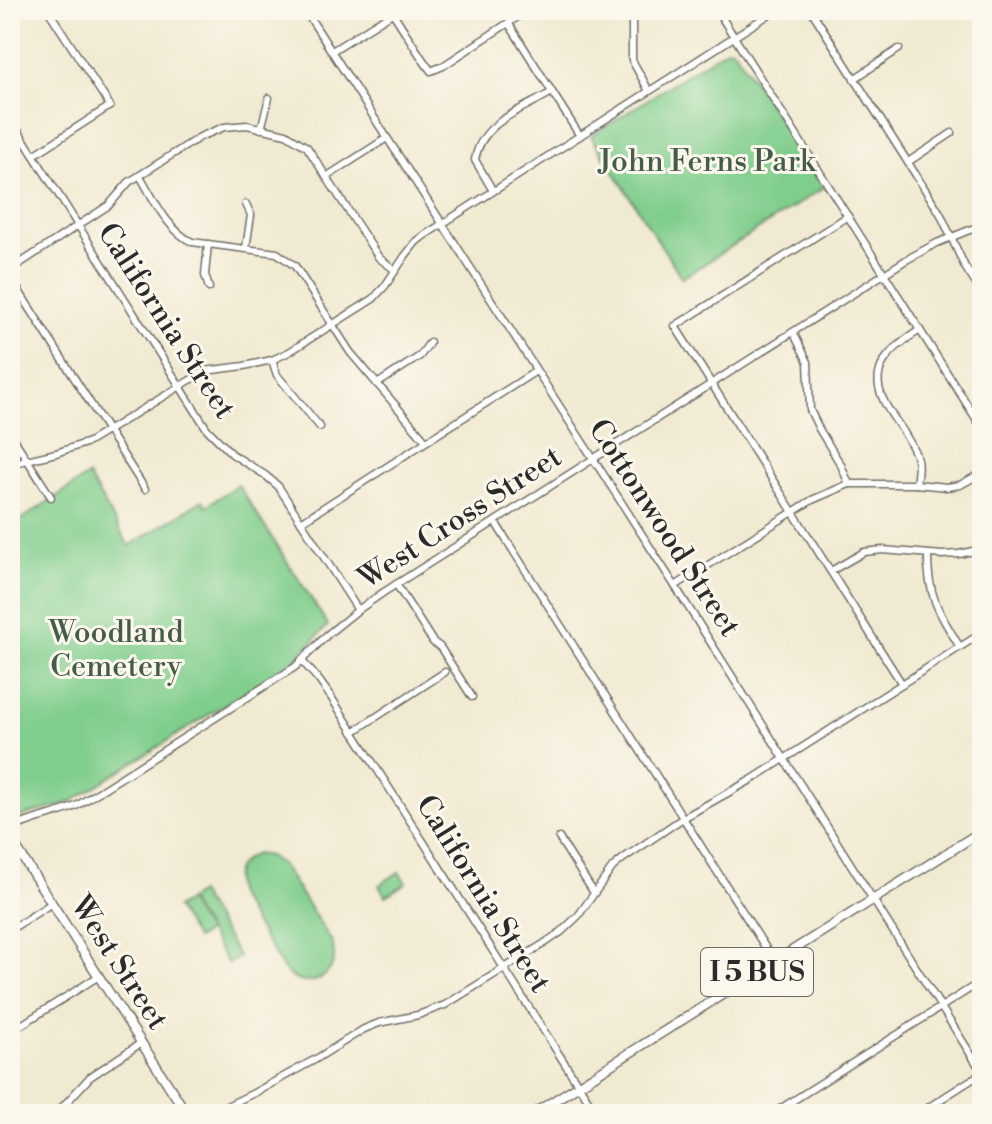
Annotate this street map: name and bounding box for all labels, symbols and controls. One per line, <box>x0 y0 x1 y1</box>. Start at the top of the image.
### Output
park label: John Ferns Park <box>597 143 817 181</box>
street label: California Street <box>89 216 244 426</box>
street label: Cottonwood Street <box>580 412 749 644</box>
street label: West Cross Street <box>350 438 569 598</box>
park label: Woodland Cemetery <box>48 614 183 686</box>
street label: California Street <box>407 788 559 1000</box>
street label: West Street <box>61 888 177 1037</box>
road number: I 5 BUS <box>701 948 813 996</box>

